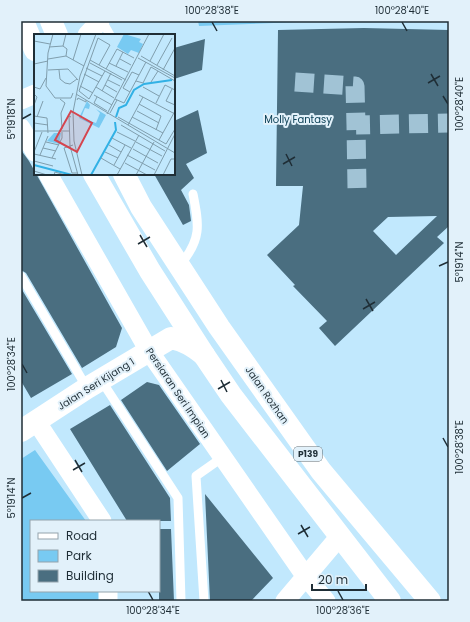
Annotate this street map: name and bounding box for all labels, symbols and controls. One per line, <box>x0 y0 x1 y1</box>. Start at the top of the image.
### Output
text: 100°28'38"E <box>185 3 239 18</box>
text: 100°28'40"E <box>375 3 429 18</box>
inset map <box>34 34 175 175</box>
text: 100°28'40"E <box>452 77 467 131</box>
text: 5°19'18"N <box>4 99 19 139</box>
park label: Molly Fantasy <box>264 112 332 127</box>
text: 5°19'14"N <box>452 242 467 282</box>
text: 100°28'34"E <box>4 337 19 391</box>
street label: Persiaran Seri Impian <box>142 345 214 441</box>
street label: Jalan Seri Kijang 1 <box>55 354 137 414</box>
street label: Jalan Rozhan <box>242 363 292 427</box>
text: 100°28'38"E <box>452 420 467 474</box>
road number: P139 <box>294 447 322 461</box>
text: 5°19'14"N <box>4 478 19 518</box>
legend <box>30 520 160 592</box>
text: Road <box>66 527 97 544</box>
text: Park <box>66 547 93 564</box>
scale bar <box>312 566 366 592</box>
text: Building <box>66 567 114 584</box>
text: 20 m <box>318 571 348 588</box>
text: 100°28'34"E <box>126 603 180 618</box>
text: 100°28'36"E <box>316 603 370 618</box>

